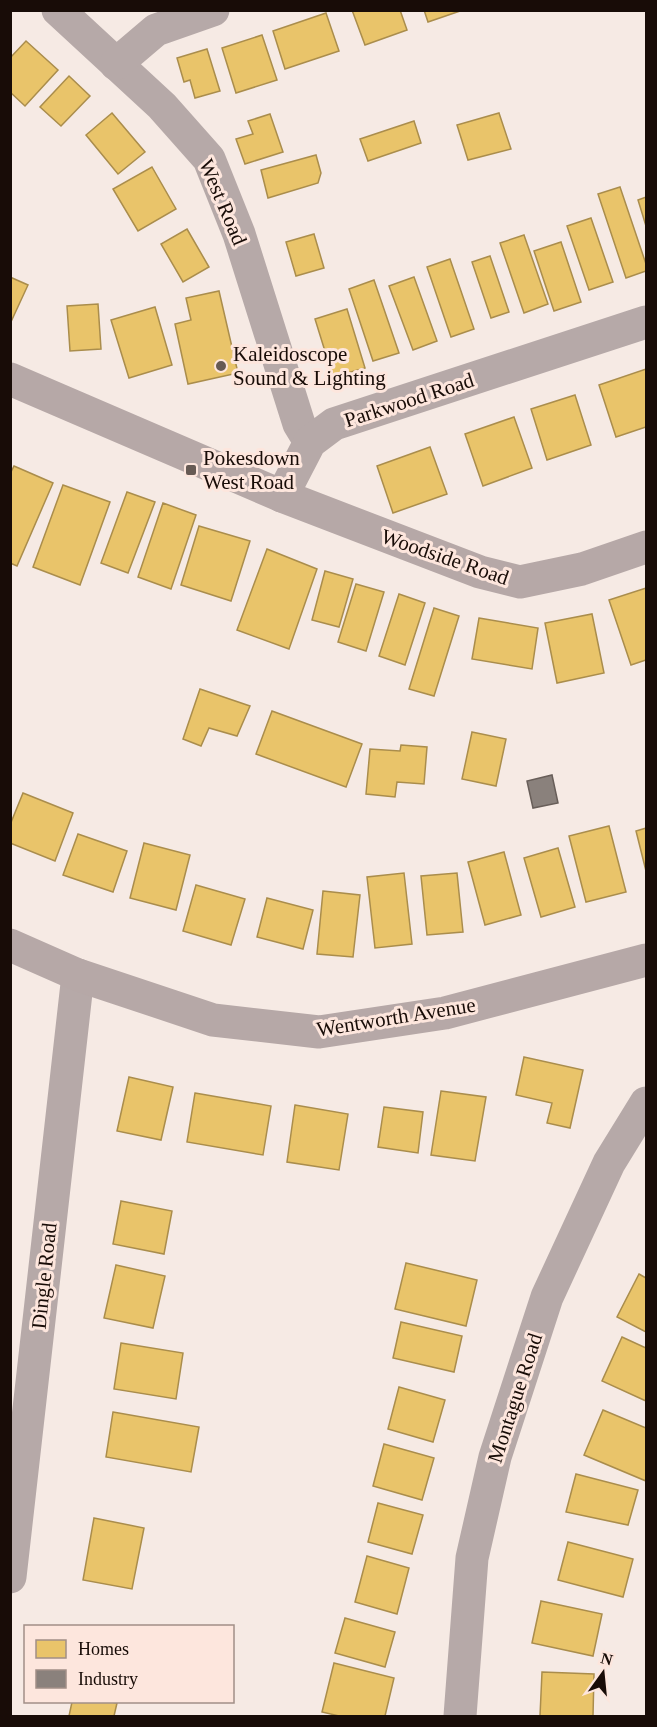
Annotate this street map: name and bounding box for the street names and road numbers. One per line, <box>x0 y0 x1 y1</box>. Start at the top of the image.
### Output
street label: West Road <box>194 155 252 249</box>
street label: Parkwood Road <box>341 368 477 432</box>
street label: Woodside Road <box>378 524 512 590</box>
street label: Wentworth Avenue <box>315 993 477 1041</box>
street label: Dingle Road <box>26 1221 62 1330</box>
street label: Montague Road <box>483 1330 547 1466</box>

